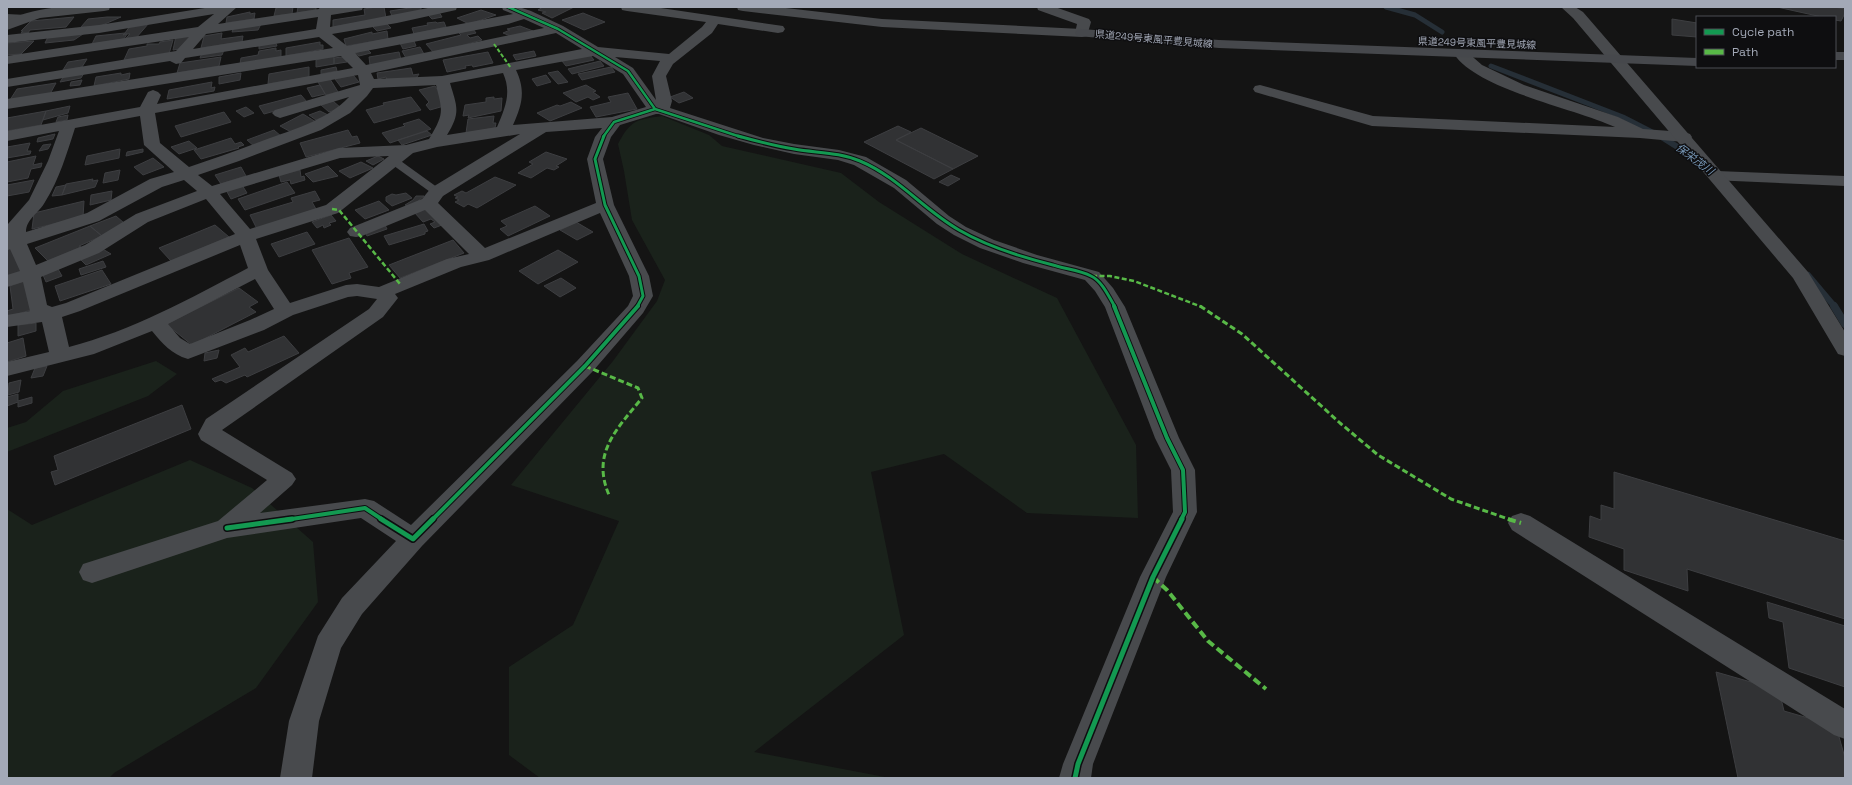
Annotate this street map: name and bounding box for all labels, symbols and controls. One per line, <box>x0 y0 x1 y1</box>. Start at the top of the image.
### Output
legend <box>1696 16 1836 68</box>
text: Cycle path <box>1732 24 1794 40</box>
street label: 県道249号東風平豊見城線 <box>1095 27 1213 51</box>
street label: 県道249号東風平豊見城線 <box>1418 34 1536 52</box>
text: Path <box>1732 44 1758 60</box>
water label: 保栄茂川 <box>1673 140 1718 178</box>

